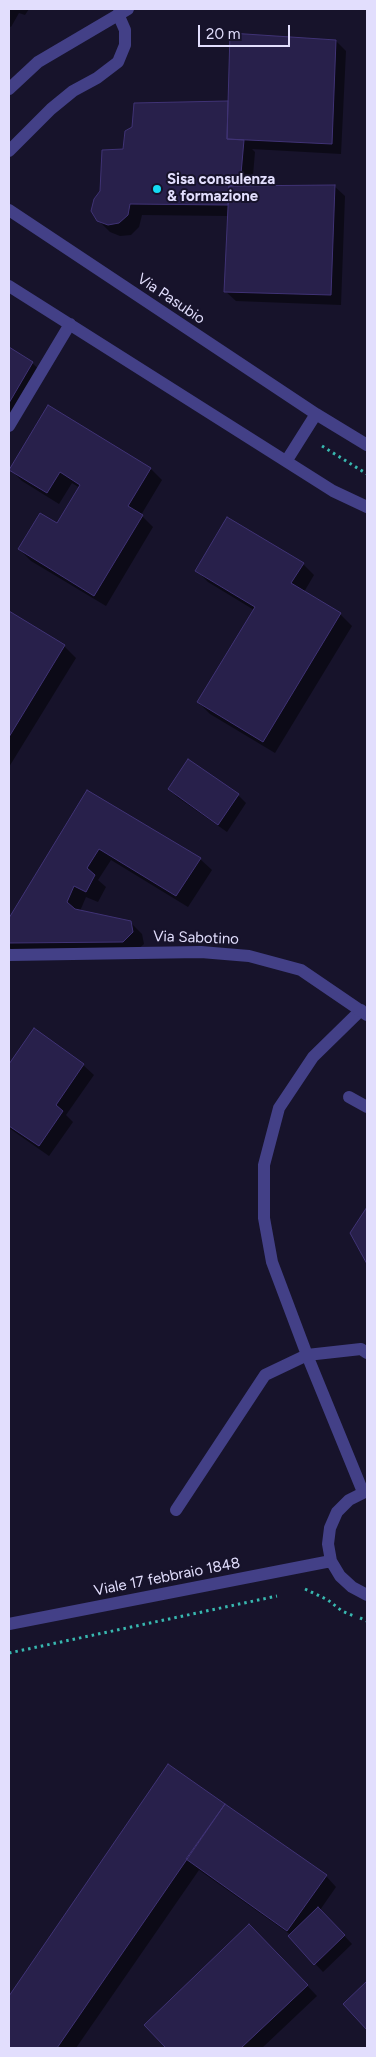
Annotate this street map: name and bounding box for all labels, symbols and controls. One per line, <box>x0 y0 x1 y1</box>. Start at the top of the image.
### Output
scale bar <box>201 15 294 47</box>
text: 20 m <box>206 25 240 43</box>
place label: Sisa consulenza & formazione <box>167 171 275 206</box>
marker: Sisa consulenza & formazione <box>151 183 163 195</box>
street label: Via Pasubio <box>134 270 208 328</box>
street label: Via Sabotino <box>153 928 239 948</box>
street label: Viale 17 febbraio 1848 <box>92 1554 242 1600</box>

